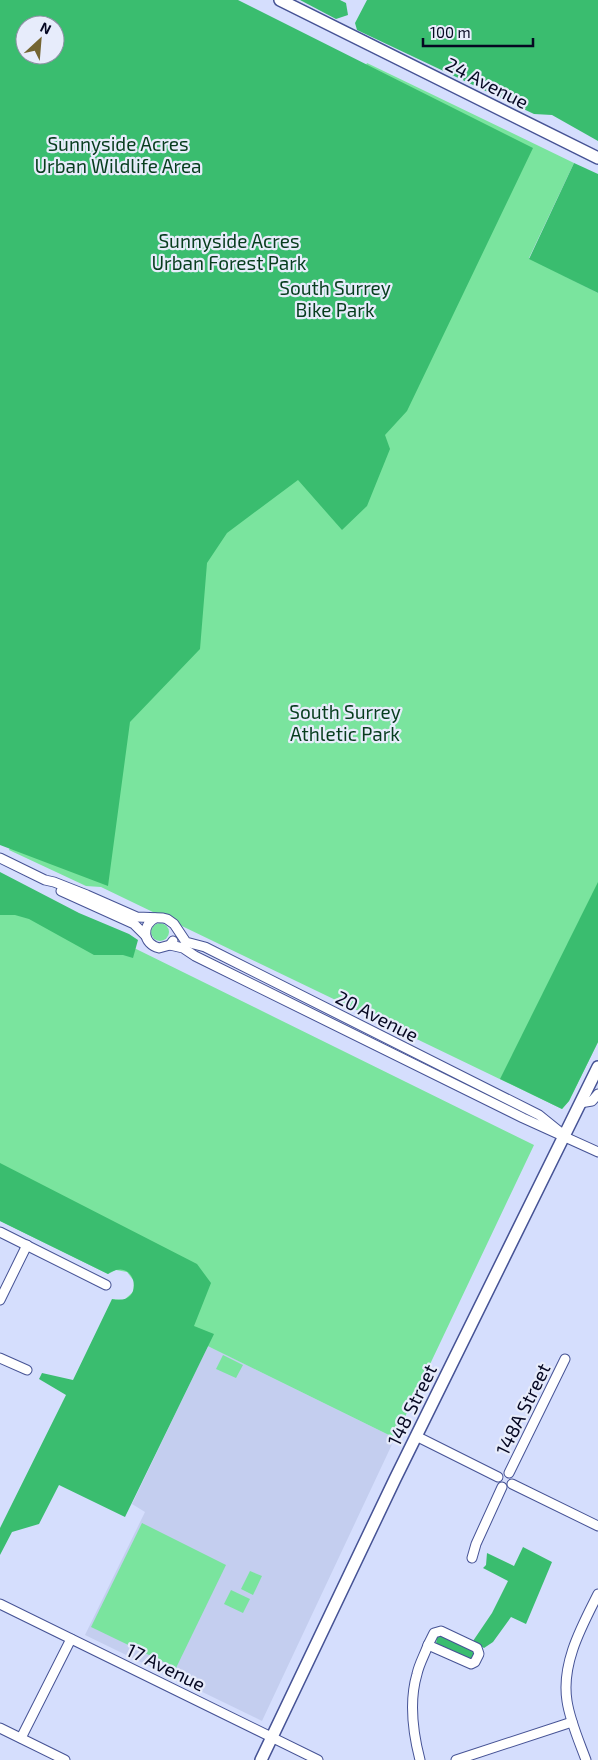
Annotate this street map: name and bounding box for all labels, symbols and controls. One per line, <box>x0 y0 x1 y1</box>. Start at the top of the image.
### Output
north arrow <box>15 15 65 65</box>
scale bar <box>423 15 533 47</box>
text: N <box>38 18 54 38</box>
text: 100 m <box>430 23 471 41</box>
street label: 24 Avenue <box>442 52 532 113</box>
park label: Sunnyside Acres Urban Wildlife Area <box>34 132 202 177</box>
park label: Sunnyside Acres Urban Forest Park <box>151 229 307 274</box>
park label: South Surrey Bike Park <box>279 276 391 321</box>
park label: South Surrey Athletic Park <box>289 700 401 745</box>
street label: 20 Avenue <box>332 985 422 1046</box>
street label: 148A Street <box>490 1359 555 1458</box>
street label: 148 Street <box>382 1360 441 1449</box>
street label: 17 Avenue <box>123 1638 209 1695</box>

